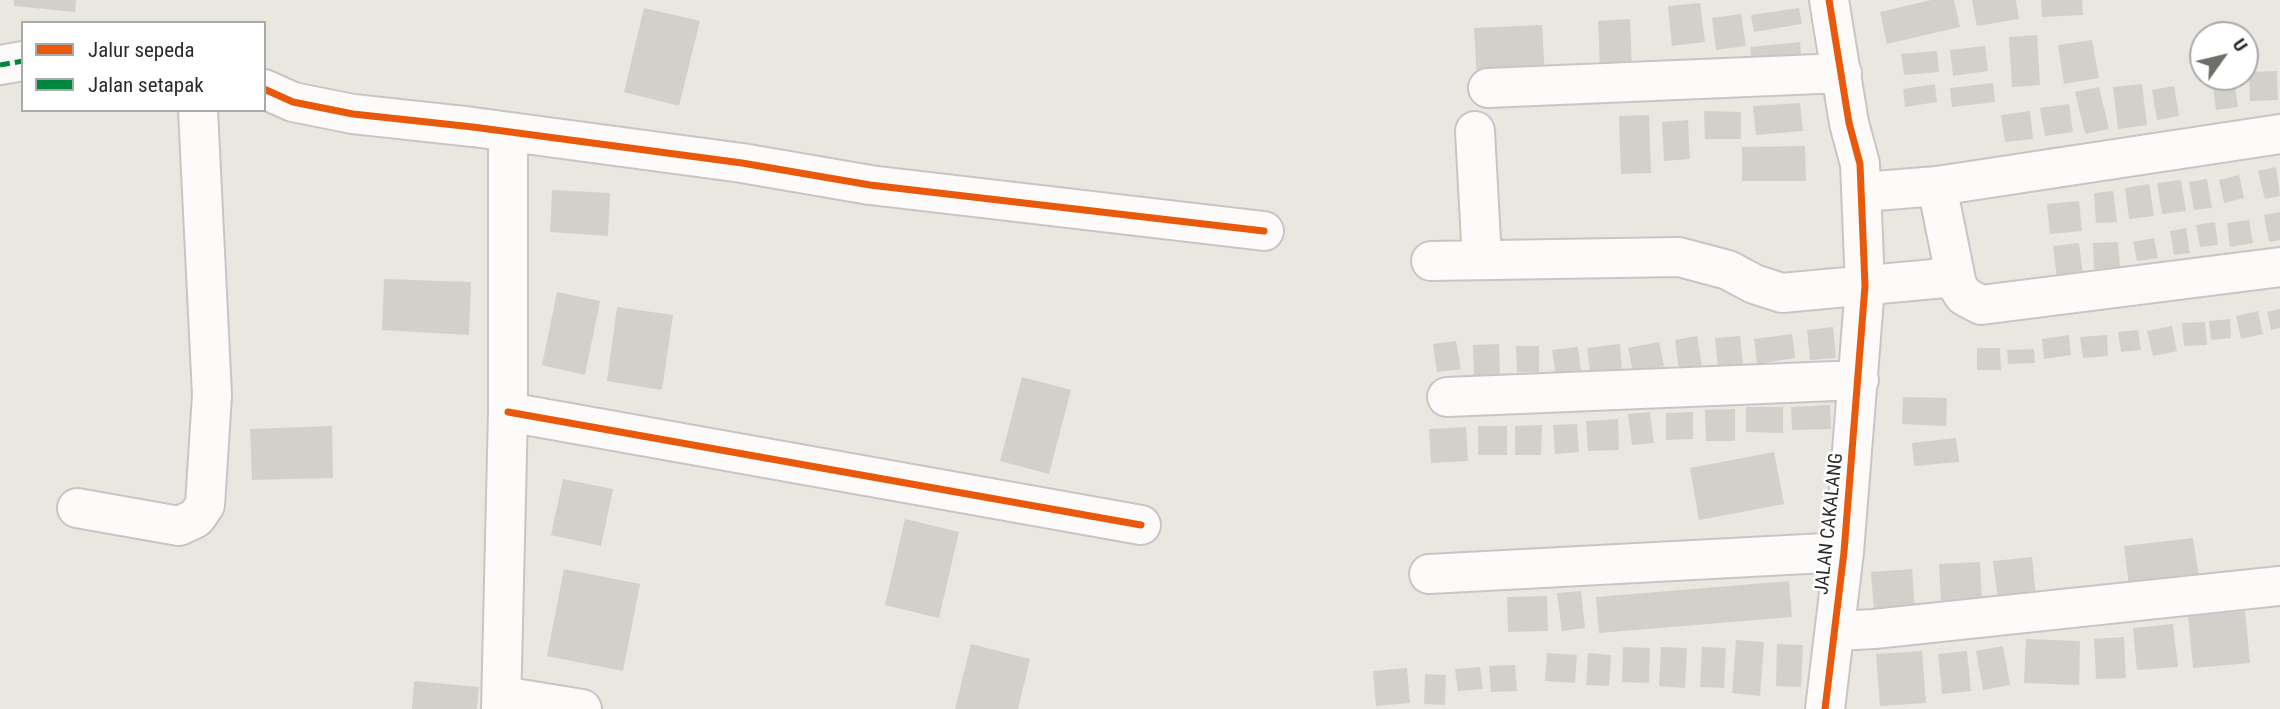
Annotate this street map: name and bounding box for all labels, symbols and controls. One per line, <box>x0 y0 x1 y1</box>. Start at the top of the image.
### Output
legend <box>21 21 266 112</box>
north arrow <box>2189 21 2259 91</box>
text: U <box>2228 34 2253 56</box>
text: Jalur sepeda <box>88 38 195 62</box>
text: Jalan setapak <box>88 73 204 97</box>
street label: JALAN CAKALANG <box>1811 452 1849 596</box>

